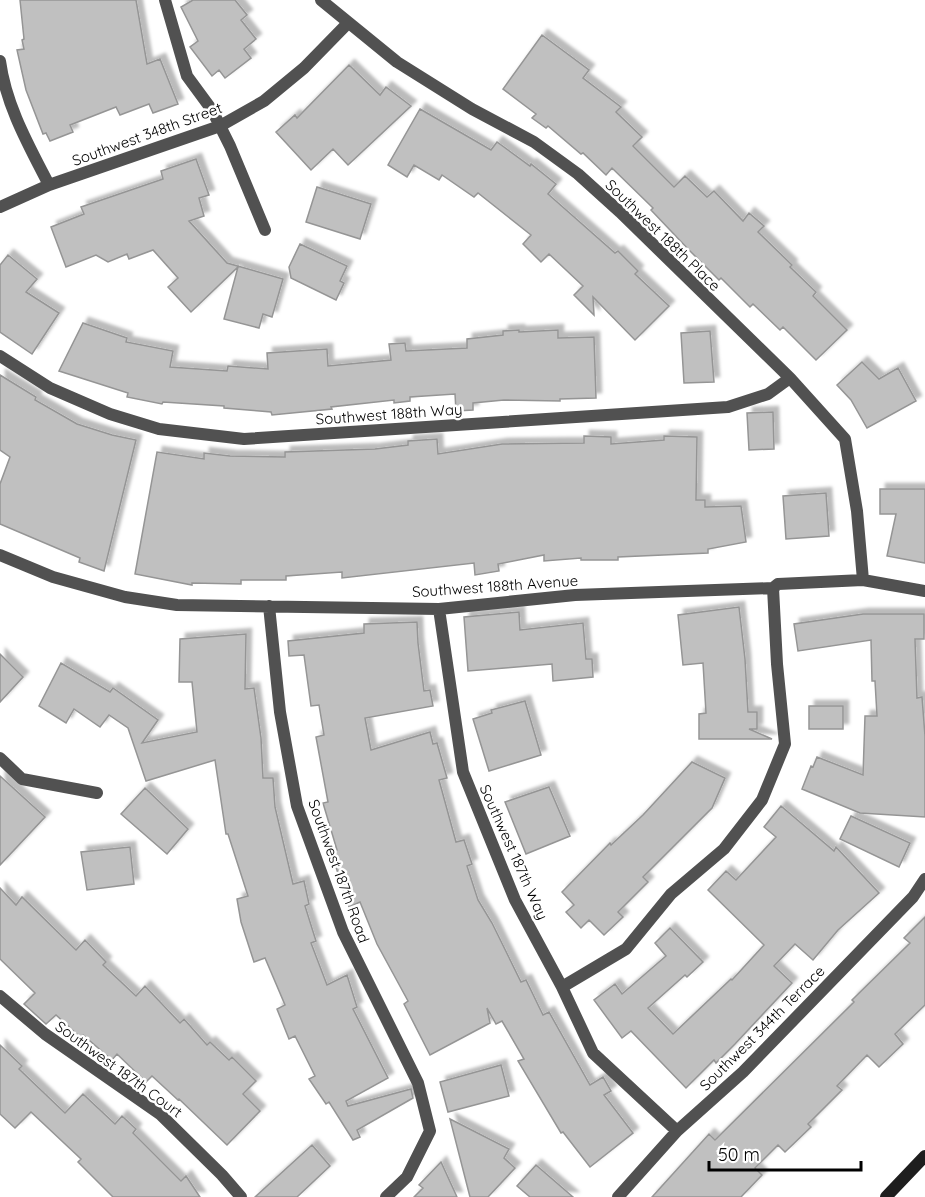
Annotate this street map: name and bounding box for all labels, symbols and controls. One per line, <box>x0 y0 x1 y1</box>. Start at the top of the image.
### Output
street label: Southwest 348th Street <box>69 98 225 170</box>
street label: Southwest 188th Place <box>601 175 725 295</box>
street label: Southwest 188th Way <box>315 399 463 429</box>
street label: Southwest 188th Avenue <box>411 571 579 601</box>
street label: Southwest 187th Way <box>476 781 552 923</box>
street label: Southwest 187th Road <box>304 797 374 945</box>
street label: Southwest 344th Terrace <box>695 961 829 1095</box>
street label: Southwest 187th Court <box>52 1017 186 1121</box>
scale bar <box>709 1134 860 1172</box>
text: 50 m <box>718 1143 760 1166</box>

